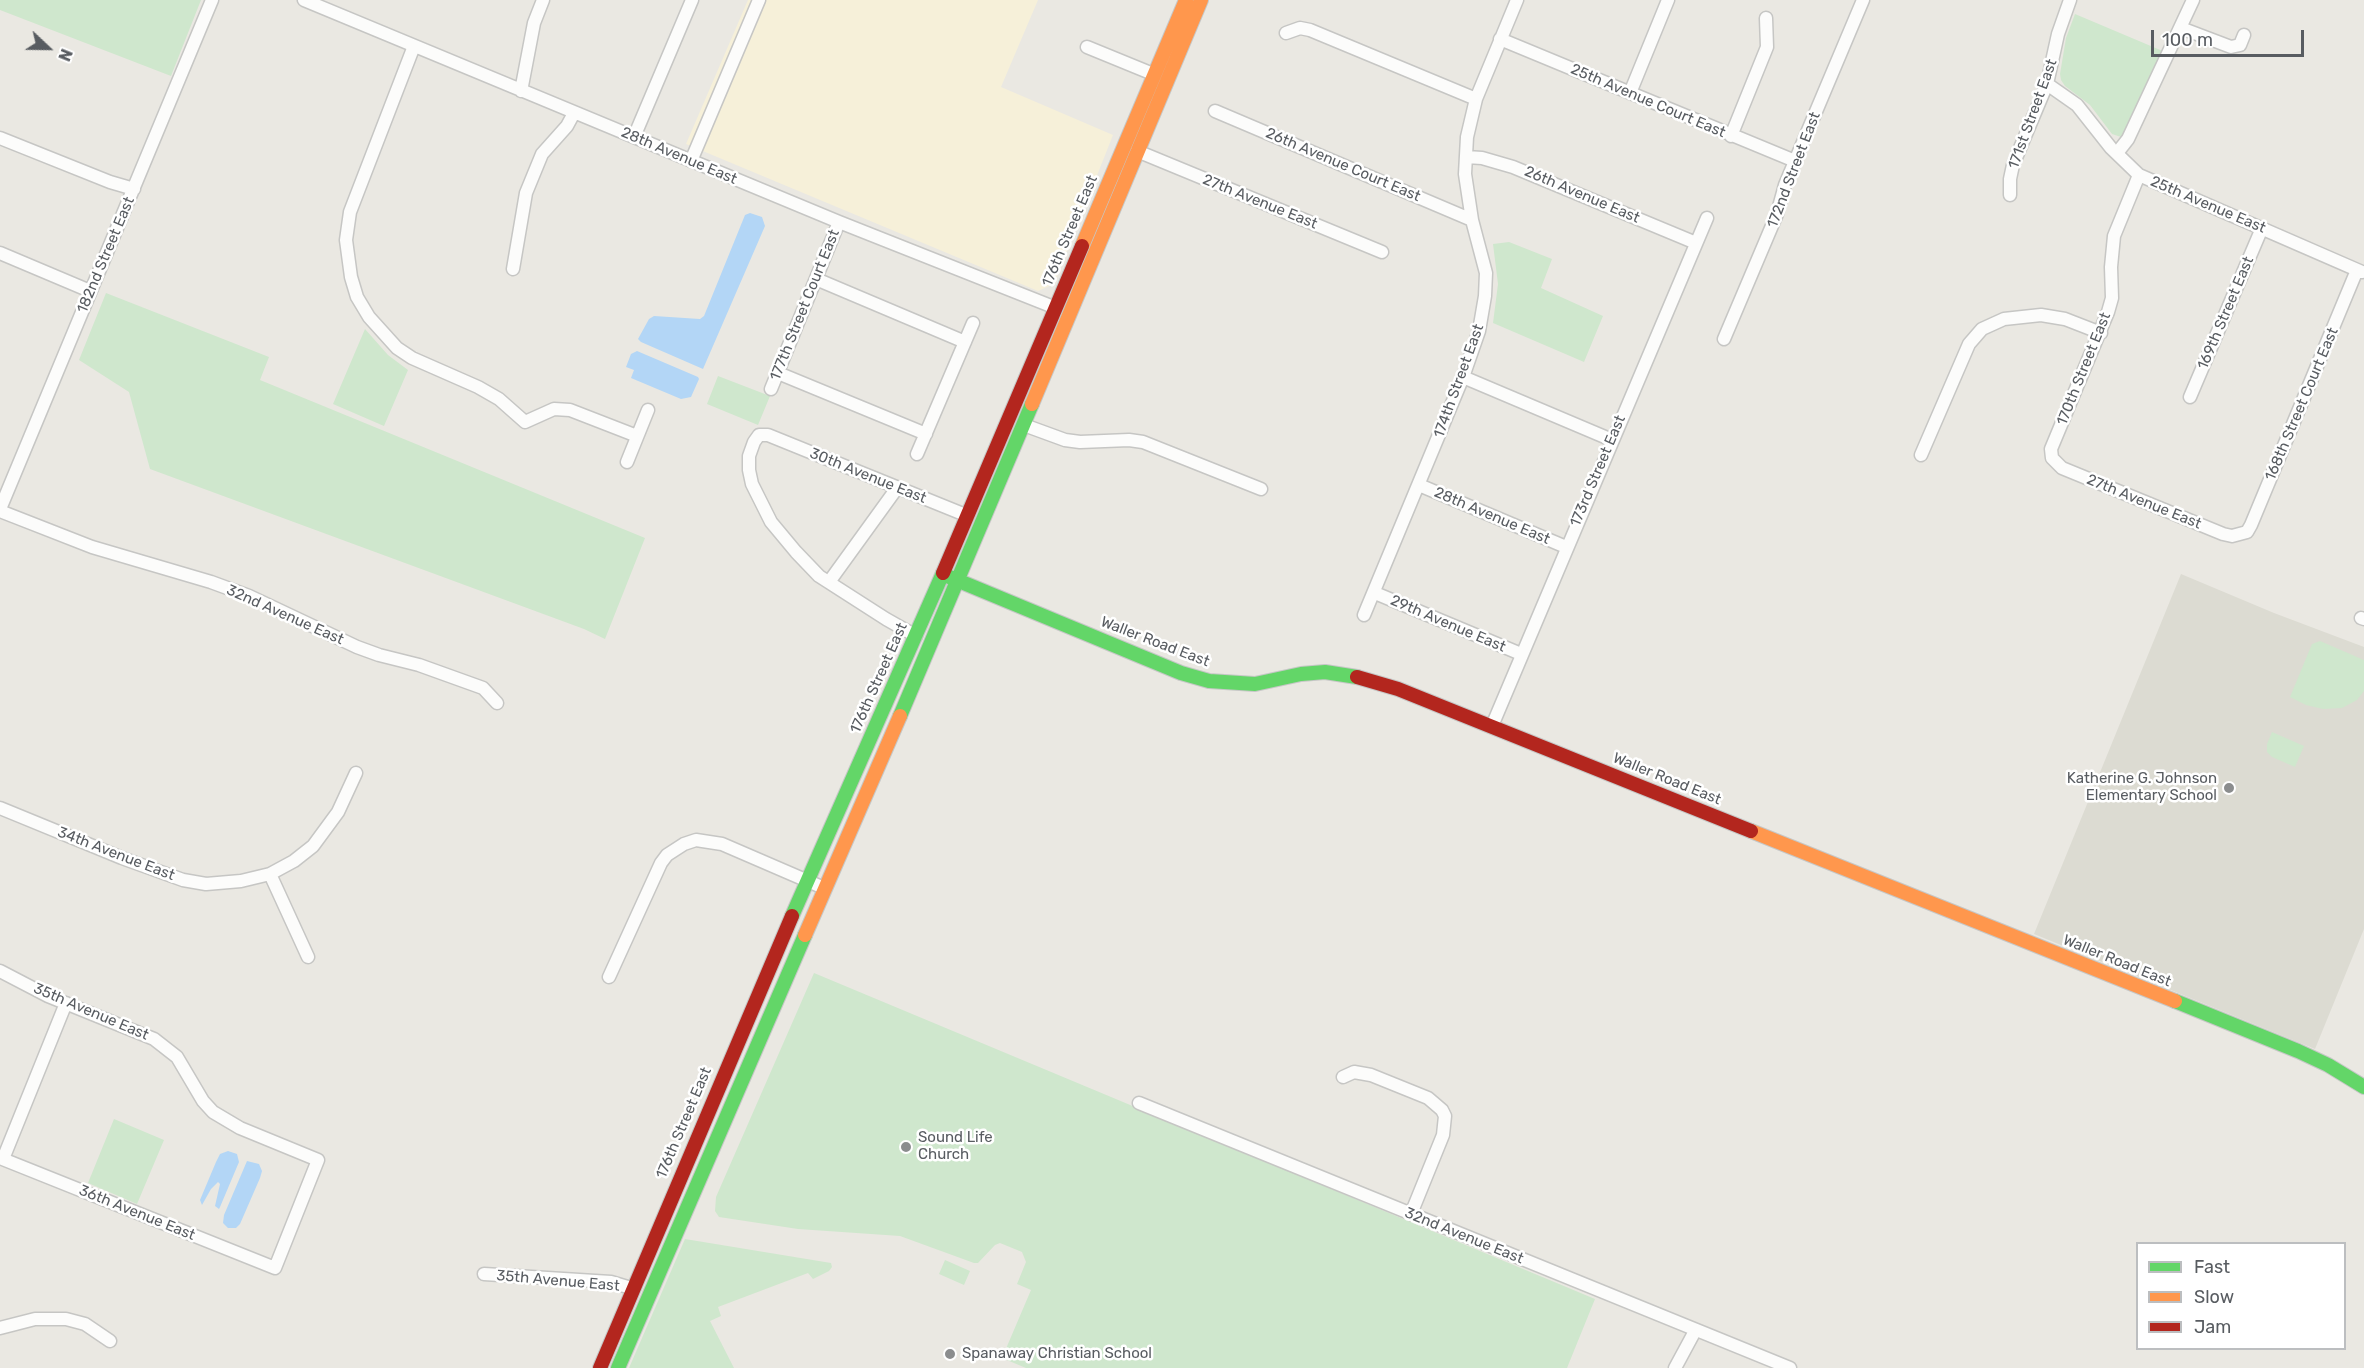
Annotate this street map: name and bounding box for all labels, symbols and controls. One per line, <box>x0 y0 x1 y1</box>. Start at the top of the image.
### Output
north arrow <box>18 18 78 78</box>
scale bar <box>2154 18 2307 56</box>
text: 100 m <box>2162 29 2213 51</box>
text: N <box>54 46 76 64</box>
street label: 171st Street East <box>2005 57 2061 171</box>
street label: 25th Avenue Court East <box>1568 60 1728 142</box>
street label: 172nd Street East <box>1764 110 1824 230</box>
street label: 28th Avenue East <box>618 123 740 189</box>
street label: 26th Avenue Court East <box>1263 124 1423 206</box>
street label: 26th Avenue East <box>1522 163 1642 227</box>
street label: 27th Avenue East <box>1200 171 1320 233</box>
street label: 176th Street East <box>1038 173 1102 289</box>
street label: 25th Avenue East <box>2148 173 2268 237</box>
street label: 182nd Street East <box>73 194 139 316</box>
street label: 177th Street Court East <box>766 227 844 383</box>
street label: 169th Street East <box>2194 254 2258 372</box>
street label: 170th Street East <box>2053 310 2115 428</box>
street label: 174th Street East <box>1430 322 1488 440</box>
street label: 168th Street Court East <box>2262 325 2342 483</box>
street label: 173rd Street East <box>1566 413 1630 529</box>
street label: 30th Avenue East <box>807 444 929 508</box>
street label: 27th Avenue East <box>2084 471 2204 533</box>
street label: 28th Avenue East <box>1431 483 1553 549</box>
street label: 32nd Avenue East <box>224 581 346 649</box>
street label: 29th Avenue East <box>1388 592 1508 656</box>
street label: Waller Road East <box>1098 613 1212 671</box>
street label: 176th Street East <box>847 620 911 736</box>
street label: Waller Road East <box>1610 749 1724 809</box>
place label: Katherine G. Johnson Elementary School <box>2067 770 2217 805</box>
marker: Katherine G. Johnson Elementary School <box>2222 781 2236 795</box>
street label: 34th Avenue East <box>55 823 177 885</box>
street label: Waller Road East <box>2060 931 2174 991</box>
street label: 35th Avenue East <box>31 980 151 1044</box>
street label: 176th Street East <box>652 1065 716 1181</box>
place label: Sound Life Church <box>918 1129 993 1164</box>
marker: Sound Life Church <box>899 1140 913 1154</box>
street label: 36th Avenue East <box>76 1181 198 1245</box>
street label: 32nd Avenue East <box>1402 1204 1526 1268</box>
legend <box>2136 1242 2346 1350</box>
text: Fast <box>2194 1256 2230 1278</box>
street label: 35th Avenue East <box>496 1267 620 1295</box>
text: Slow <box>2194 1286 2234 1308</box>
text: Jam <box>2194 1316 2231 1338</box>
place label: Spanaway Christian School <box>962 1345 1152 1363</box>
marker: Spanaway Christian School <box>943 1347 957 1361</box>

